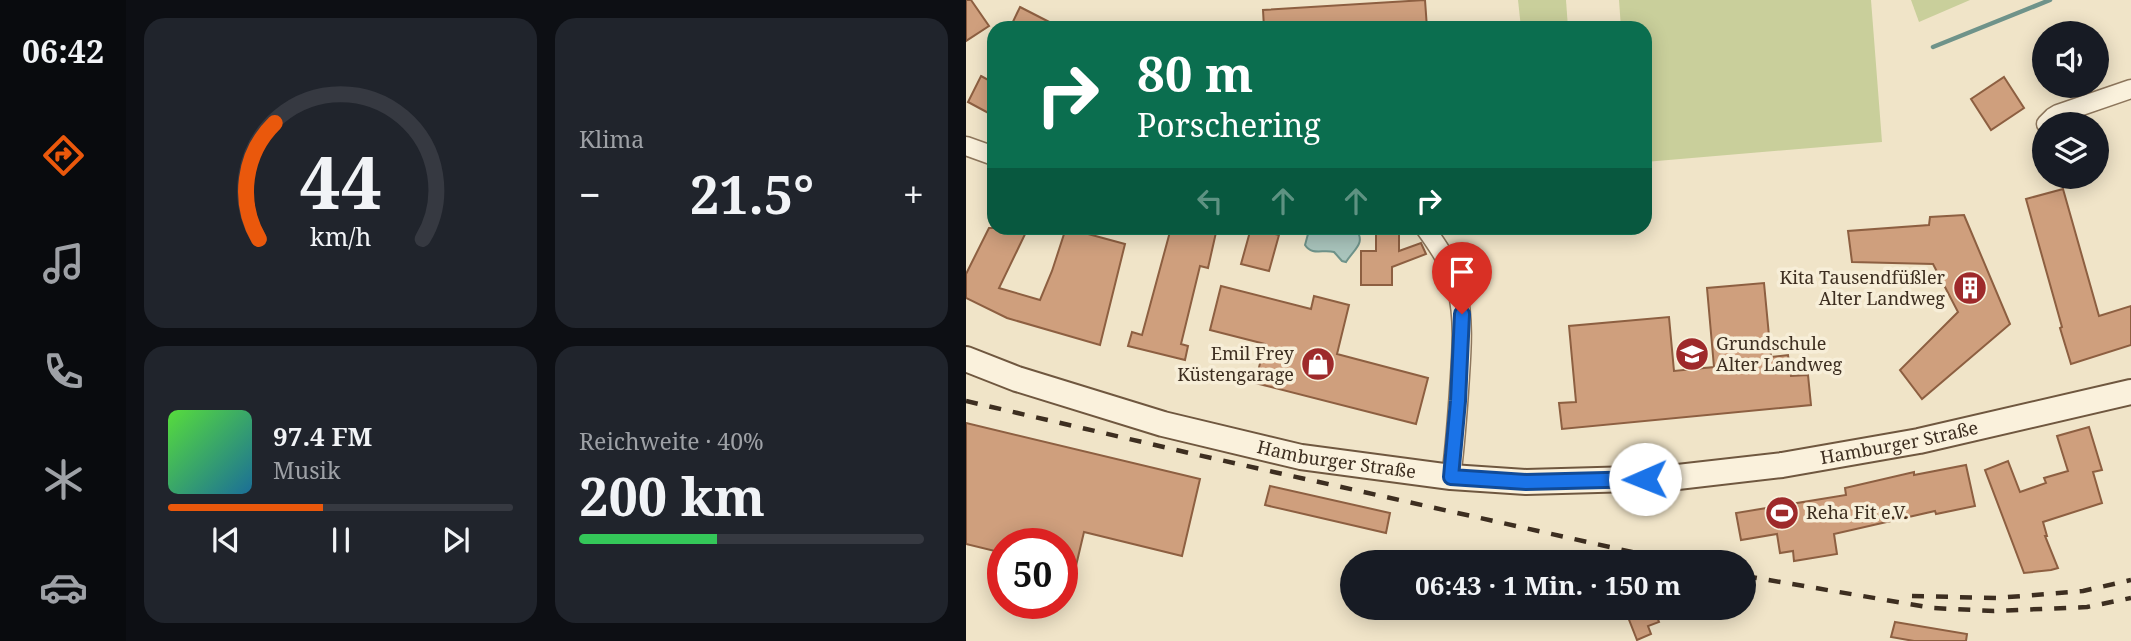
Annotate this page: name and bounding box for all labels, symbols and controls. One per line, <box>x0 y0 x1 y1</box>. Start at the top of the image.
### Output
map controls <box>2032 21 2109 189</box>
button: sound <box>2032 21 2109 98</box>
text: 06:42 <box>22 29 104 72</box>
text: 80 m <box>1137 40 1253 106</box>
icon: right <box>1022 49 1113 140</box>
text: Porschering <box>1137 103 1321 146</box>
button: layers <box>2032 112 2109 189</box>
text: Klima <box>579 123 644 155</box>
icon: directions <box>39 131 88 180</box>
text: 44 <box>299 131 382 230</box>
text: 21.5° <box>690 158 814 229</box>
text: − <box>579 168 601 220</box>
text: + <box>903 168 924 220</box>
icon: left <box>1191 182 1229 220</box>
icon: ahead <box>1264 182 1302 220</box>
icon: ahead <box>1337 182 1375 220</box>
icon: right <box>1410 182 1448 220</box>
text: km/h <box>310 219 371 253</box>
icon: music <box>39 239 88 288</box>
pin <box>1432 242 1492 314</box>
icon: arrive <box>1443 253 1481 291</box>
place label: Kita Tausendfüßler Alter Landweg <box>1780 265 1946 310</box>
building icon: Kita Tausendfüßler Alter Landweg <box>1951 269 1989 307</box>
place label: Grundschule Alter Landweg <box>1716 331 1843 376</box>
school or university icon: Grundschule Alter Landweg <box>1673 335 1711 373</box>
place label: Emil Frey Küstengarage <box>1177 341 1295 386</box>
shop icon: Emil Frey Küstengarage <box>1299 345 1337 383</box>
icon: phone <box>39 347 88 396</box>
street label: Hamburger Straße <box>1818 415 1980 469</box>
text: 97.4 FM <box>273 418 372 454</box>
text: Reichweite · 40% <box>579 425 764 457</box>
street label: Hamburger Straße <box>1255 434 1418 483</box>
position arrow <box>1608 442 1682 516</box>
text: Musik <box>273 454 340 486</box>
icon: climate <box>39 455 88 504</box>
text: 200 km <box>579 460 765 531</box>
sports icon: Reha Fit e.V. <box>1763 494 1801 532</box>
place label: Reha Fit e.V. <box>1806 500 1908 524</box>
icon: previous <box>207 521 245 559</box>
icon: pause <box>322 521 360 559</box>
icon: next <box>437 521 475 559</box>
speed limit sign: 50 <box>987 528 1078 619</box>
icon: car <box>39 563 88 612</box>
text: 06:43 · 1 Min. · 150 m <box>1415 567 1681 603</box>

